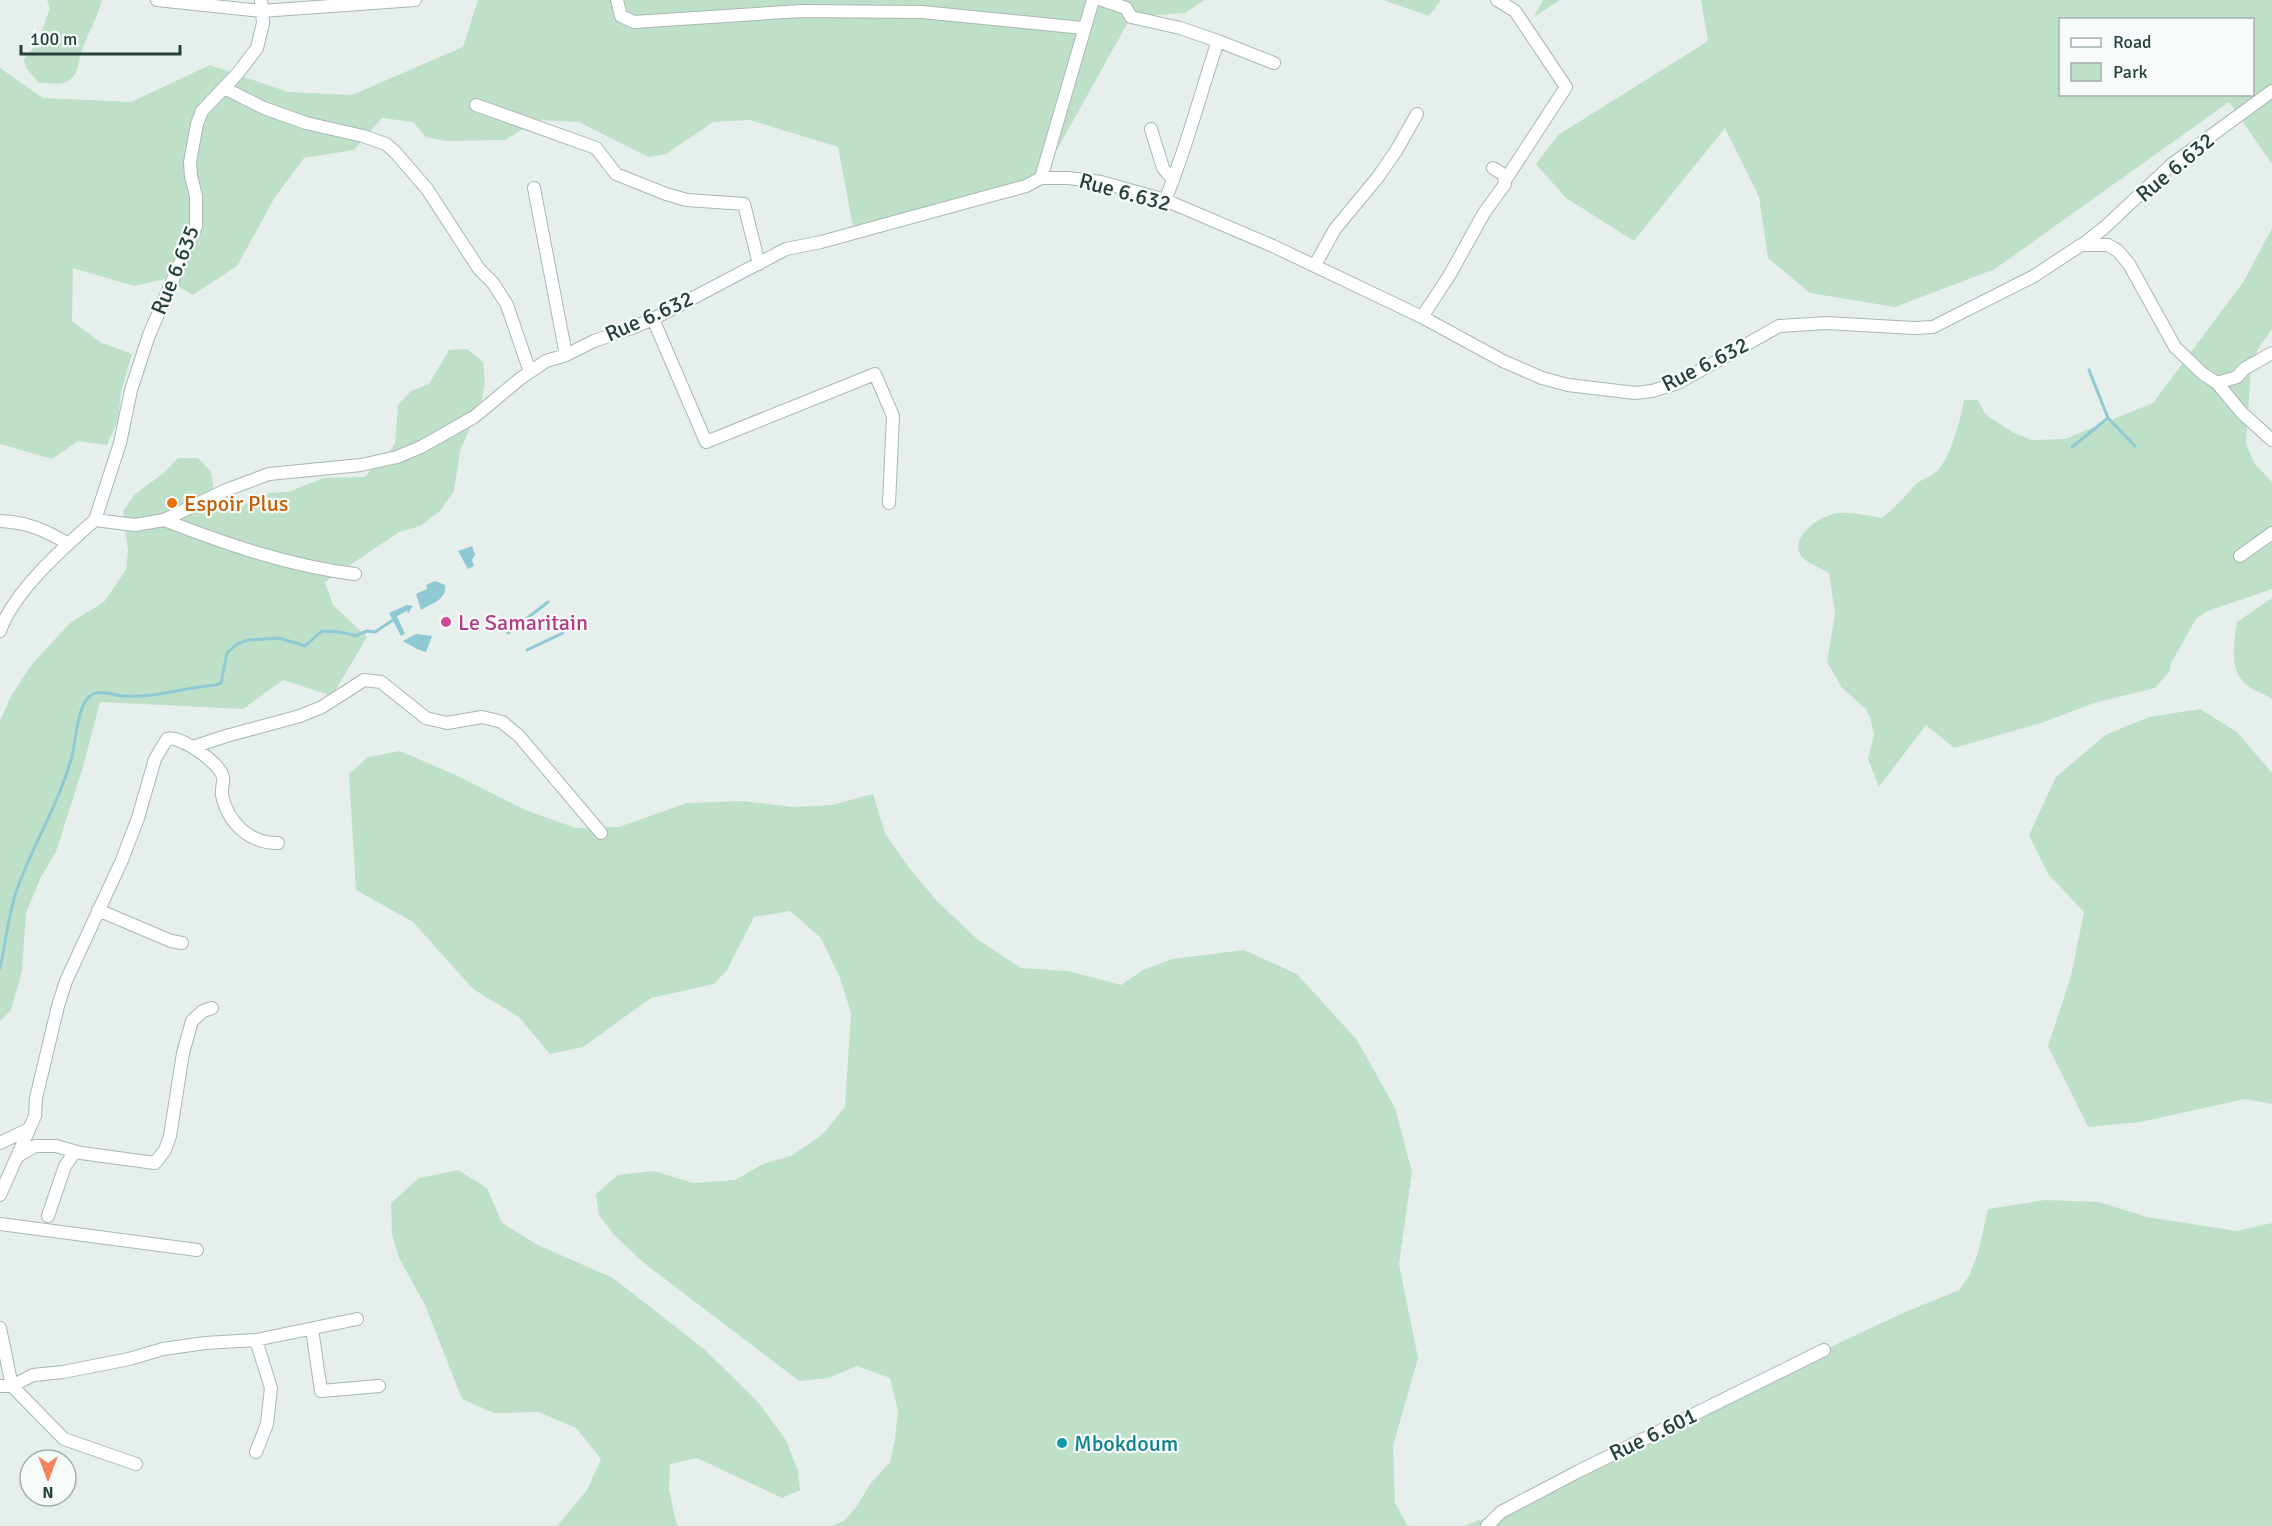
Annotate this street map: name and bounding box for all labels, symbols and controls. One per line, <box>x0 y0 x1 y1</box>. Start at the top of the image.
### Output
scale bar <box>21 18 180 56</box>
legend <box>2059 18 2254 96</box>
text: 100 m <box>30 28 77 50</box>
text: Road <box>2113 31 2152 53</box>
text: Park <box>2113 61 2148 83</box>
street label: Rue 6.632 <box>2130 126 2220 208</box>
street label: Rue 6.632 <box>1076 167 1174 217</box>
street label: Rue 6.635 <box>145 221 205 319</box>
street label: Rue 6.632 <box>601 285 697 347</box>
street label: Rue 6.632 <box>1657 331 1753 397</box>
place label: Espoir Plus <box>184 490 288 517</box>
marker: Espoir Plus <box>165 496 179 510</box>
place label: Le Samaritain <box>458 609 588 636</box>
marker: Le Samaritain <box>439 615 453 629</box>
street label: Rue 6.601 <box>1605 1401 1701 1467</box>
place label: Mbokdoum <box>1074 1430 1178 1457</box>
marker: Mbokdoum <box>1055 1436 1069 1450</box>
north arrow <box>18 1448 78 1508</box>
text: N <box>42 1482 54 1502</box>

